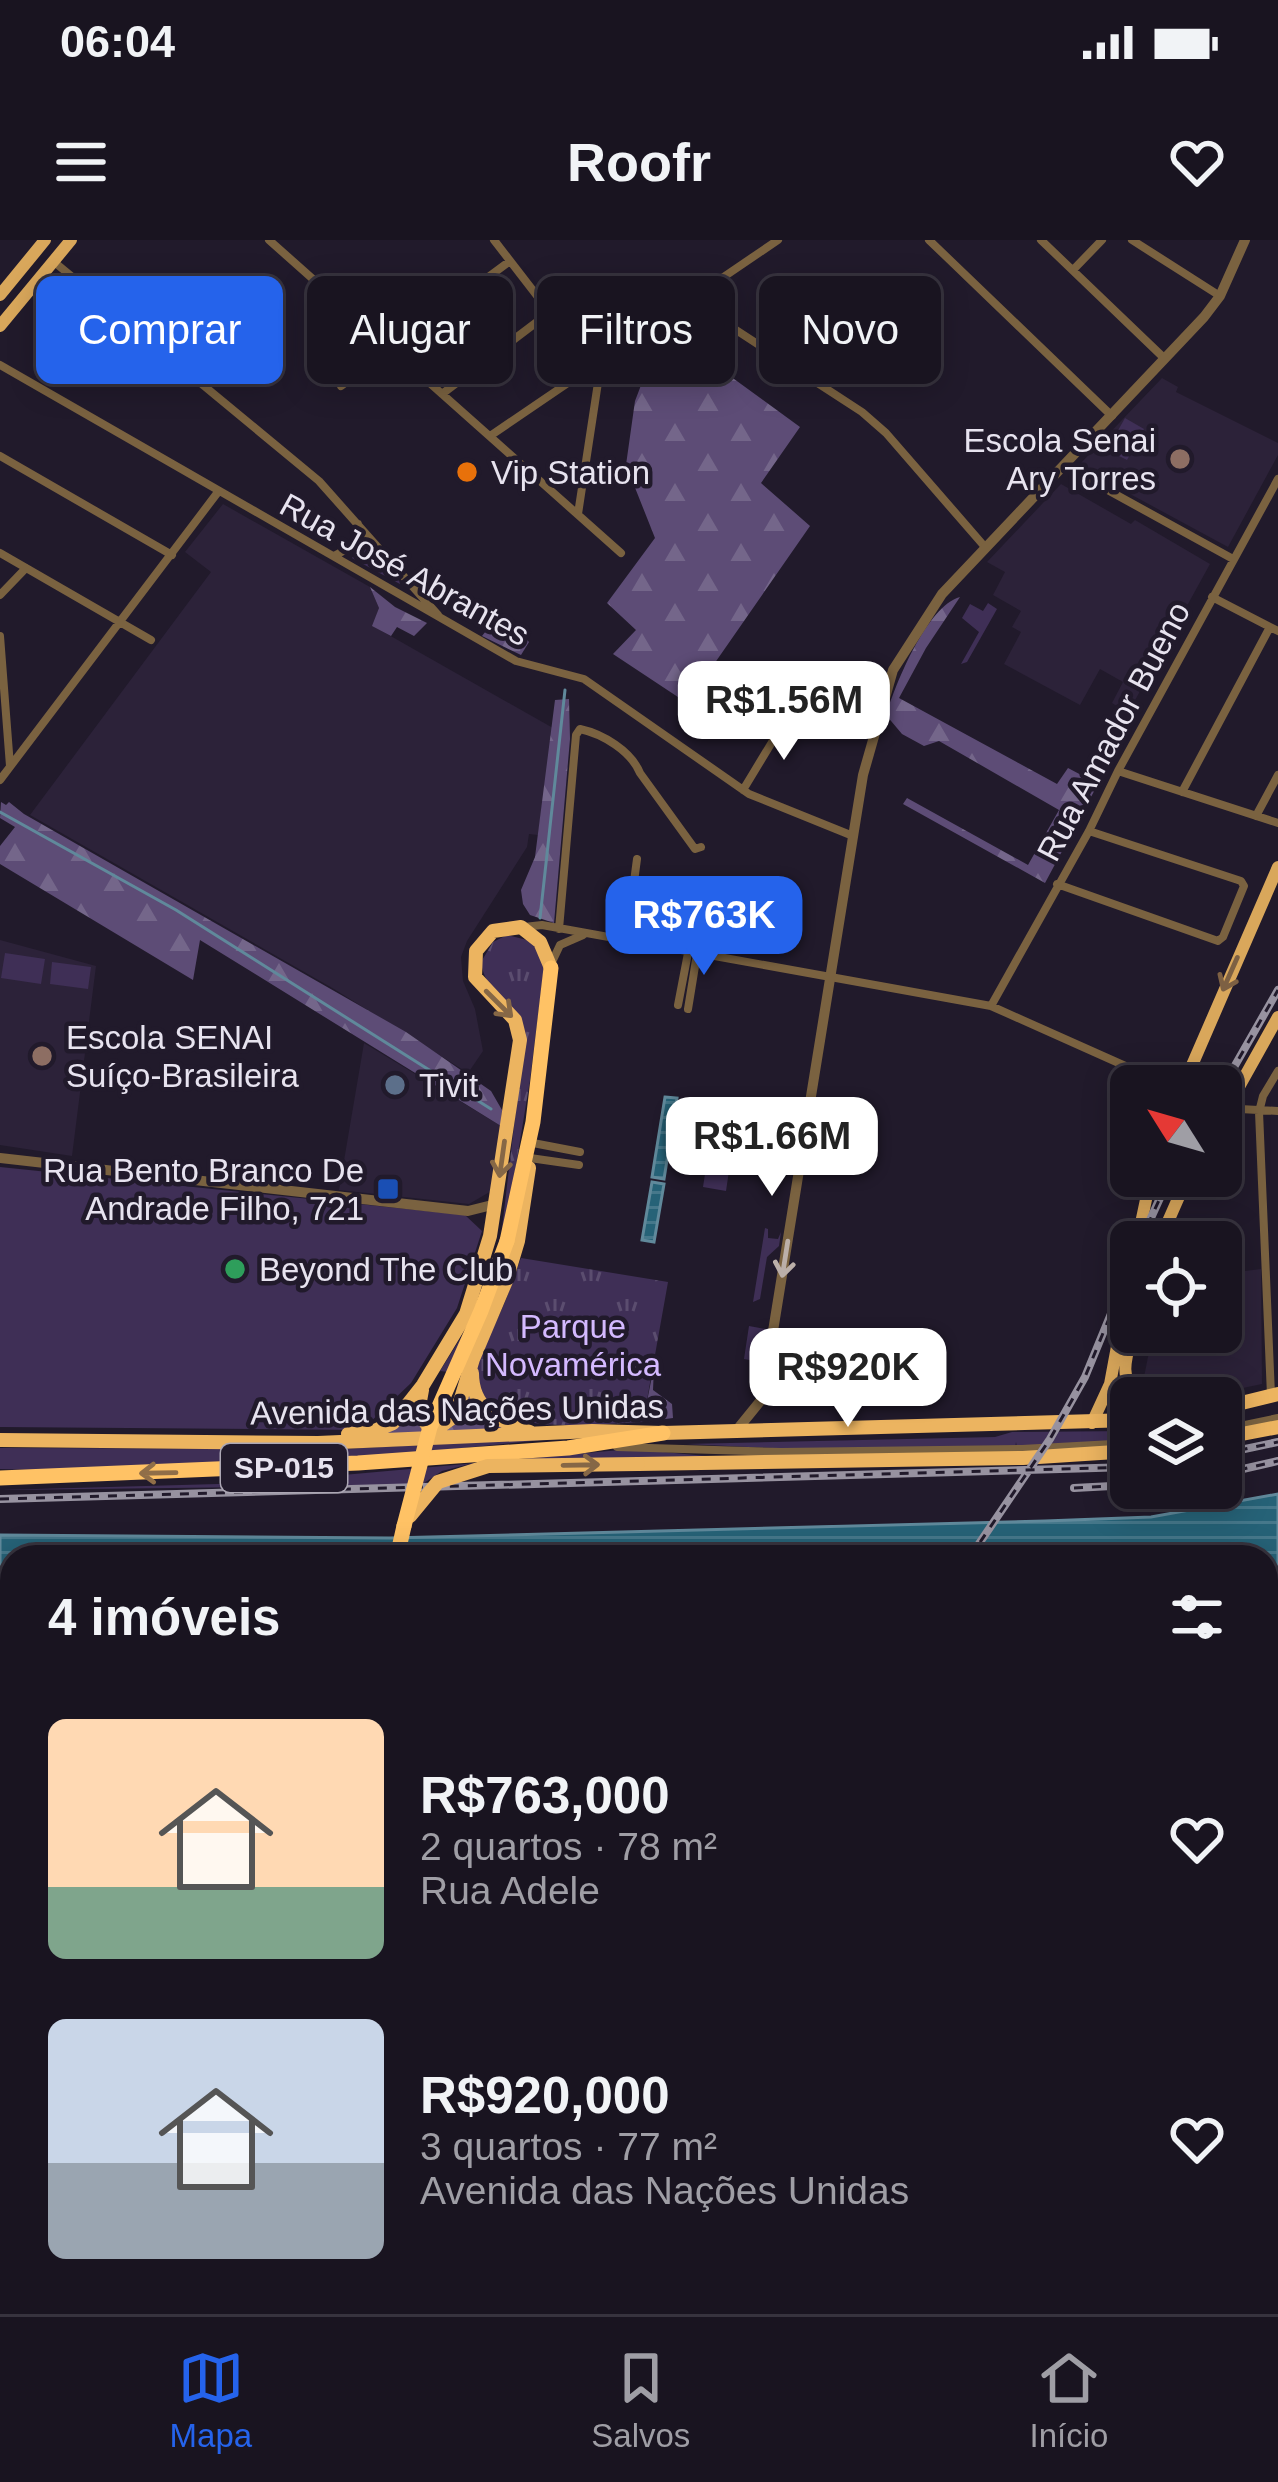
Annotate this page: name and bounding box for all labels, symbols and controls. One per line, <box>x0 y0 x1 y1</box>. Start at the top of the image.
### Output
text: 06:04 <box>60 16 175 67</box>
icon: menu <box>48 129 114 195</box>
icon: heart <box>1164 129 1230 195</box>
text: Roofr <box>567 132 711 192</box>
chip: Comprar <box>36 276 283 384</box>
chip: Alugar <box>307 276 513 384</box>
chip: Filtros <box>537 276 735 384</box>
chip: Novo <box>759 276 941 384</box>
place label: Escola Senai Ary Torres <box>963 422 1156 497</box>
marker: Escola Senai Ary Torres <box>1167 446 1193 472</box>
place label: Vip Station <box>491 454 650 491</box>
marker: Vip Station <box>454 459 480 485</box>
street label: Rua José Abrantes <box>274 486 536 653</box>
street label: Rua Amador Bueno <box>1029 595 1197 867</box>
pin: R$1.56M <box>673 661 895 763</box>
text: R$1.56M <box>705 678 863 721</box>
pin: R$763K <box>606 876 802 978</box>
text: R$763K <box>632 893 776 936</box>
one-way arrow <box>1218 955 1240 991</box>
one-way arrow <box>484 989 513 1018</box>
place label: Escola SENAI Suíço-Brasileira <box>66 1019 300 1094</box>
marker: Escola SENAI Suíço-Brasileira <box>29 1043 55 1069</box>
north arrow <box>1110 1065 1242 1197</box>
map controls <box>1110 1065 1242 1509</box>
place label: Tivit <box>419 1067 478 1104</box>
marker: Tivit <box>382 1072 408 1098</box>
pin: R$1.66M <box>661 1097 883 1199</box>
text: R$1.66M <box>693 1114 851 1157</box>
one-way arrow <box>490 1139 513 1178</box>
place label: Rua Bento Branco De Andrade Filho, 721 <box>43 1152 364 1227</box>
marker: Rua Bento Branco De Andrade Filho, 721 <box>375 1176 401 1202</box>
button: locate <box>1110 1221 1242 1353</box>
one-way arrow <box>773 1239 796 1278</box>
place label: Beyond The Club <box>259 1251 513 1288</box>
marker: Beyond The Club <box>222 1256 248 1282</box>
park label: Parque Novamérica <box>485 1308 662 1383</box>
pin: R$920K <box>750 1328 946 1430</box>
text: R$920K <box>776 1345 920 1388</box>
button: layers <box>1110 1377 1242 1509</box>
street label: Avenida das Nações Unidas <box>250 1387 664 1432</box>
road number: SP-015 <box>221 1444 347 1492</box>
one-way arrow <box>561 1454 600 1476</box>
one-way arrow <box>139 1461 178 1484</box>
icon: filters <box>1164 1584 1230 1650</box>
text: 4 imóveis <box>48 1589 280 1646</box>
icon: home <box>144 1767 288 1911</box>
text: R$763,000 <box>420 1767 670 1824</box>
icon: heart <box>1164 1806 1230 1872</box>
text: 2 quartos · 78 m² <box>420 1825 717 1868</box>
text: Rua Adele <box>420 1869 600 1912</box>
icon: home <box>144 2067 288 2211</box>
text: R$920,000 <box>420 2067 670 2124</box>
icon: heart <box>1164 2106 1230 2172</box>
text: 3 quartos · 77 m² <box>420 2125 717 2168</box>
text: Avenida das Nações Unidas <box>420 2169 909 2212</box>
tab: Mapa <box>170 2345 252 2455</box>
tab: Salvos <box>591 2345 690 2455</box>
tab: Início <box>1030 2345 1108 2455</box>

